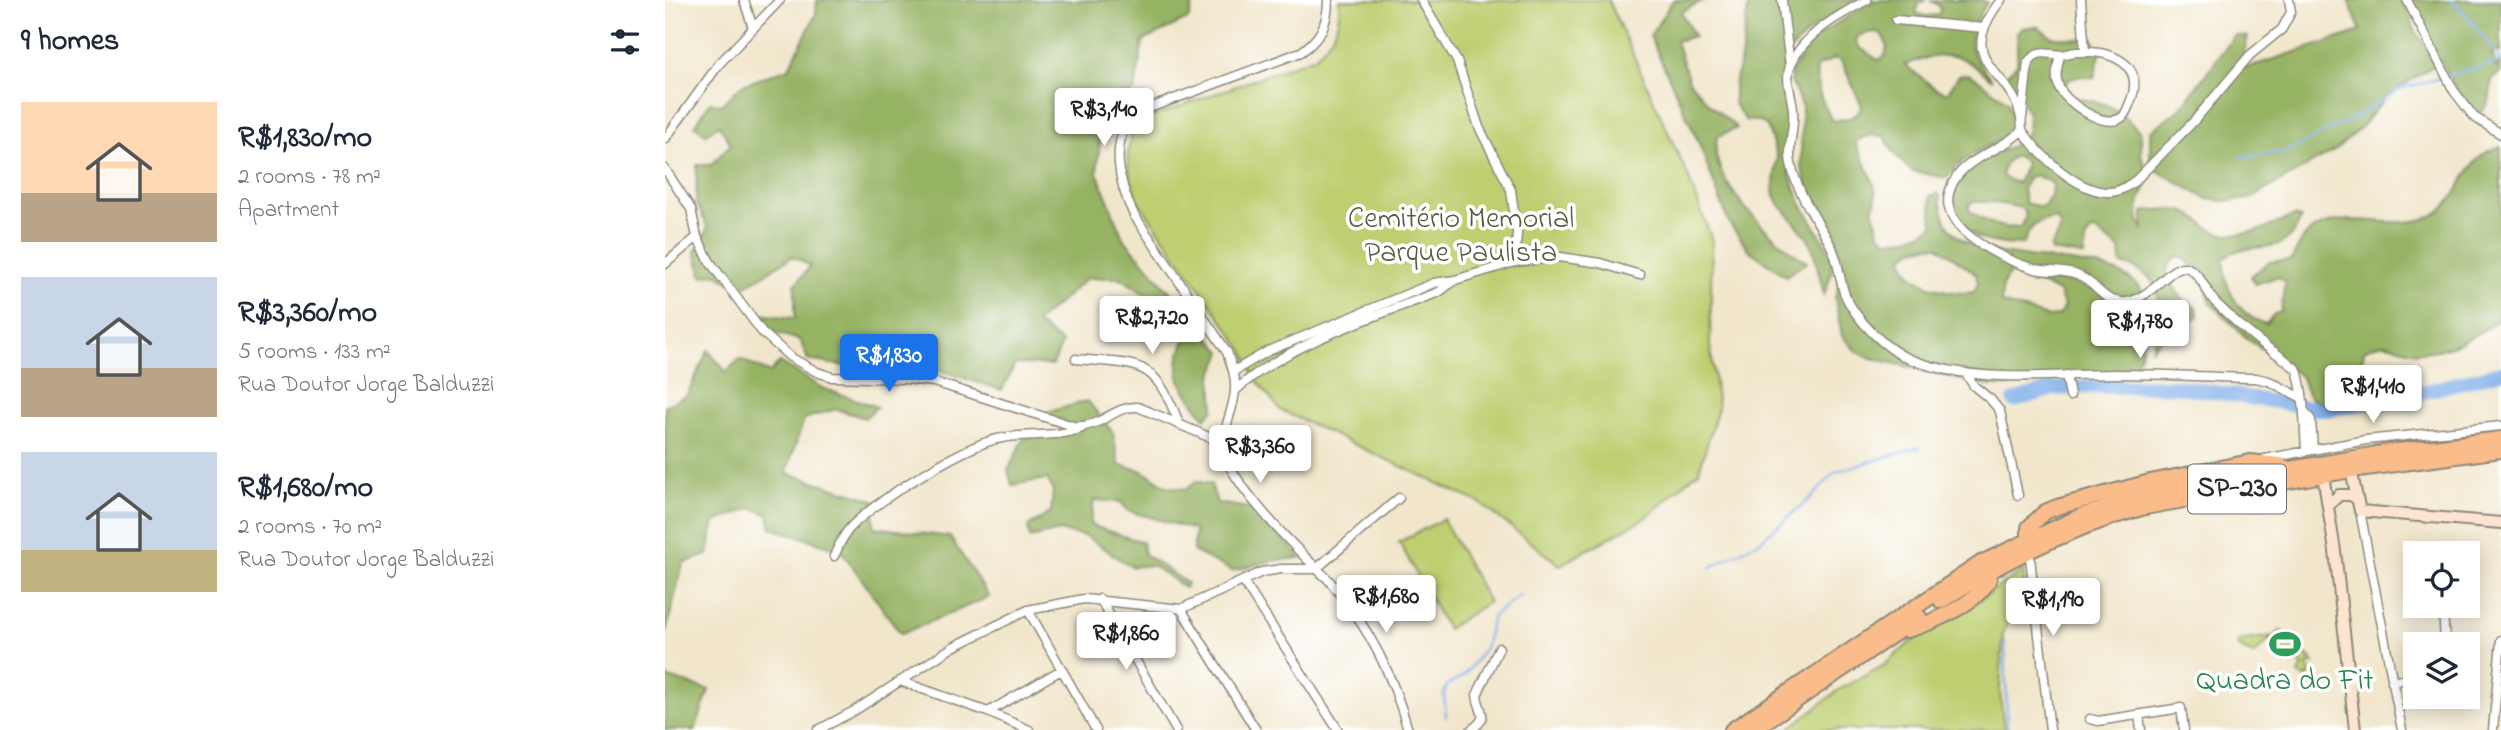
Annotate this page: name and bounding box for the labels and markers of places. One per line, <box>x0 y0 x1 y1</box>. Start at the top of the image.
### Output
pin: R$3,140 <box>1039 88 1169 148</box>
pin: R$2,720 <box>1087 296 1217 356</box>
pin: R$1,780 <box>2075 300 2205 360</box>
pin: R$1,830 <box>824 334 954 394</box>
pin: R$1,410 <box>2308 366 2438 425</box>
pin: R$3,360 <box>1195 426 1325 485</box>
pin: R$1,680 <box>1321 576 1451 635</box>
pin: R$1,190 <box>1988 578 2118 638</box>
pin: R$1,860 <box>1061 612 1191 672</box>
sports icon: Quadra do Fit <box>2268 627 2302 661</box>
place label: Quadra do Fit <box>2196 660 2374 704</box>

